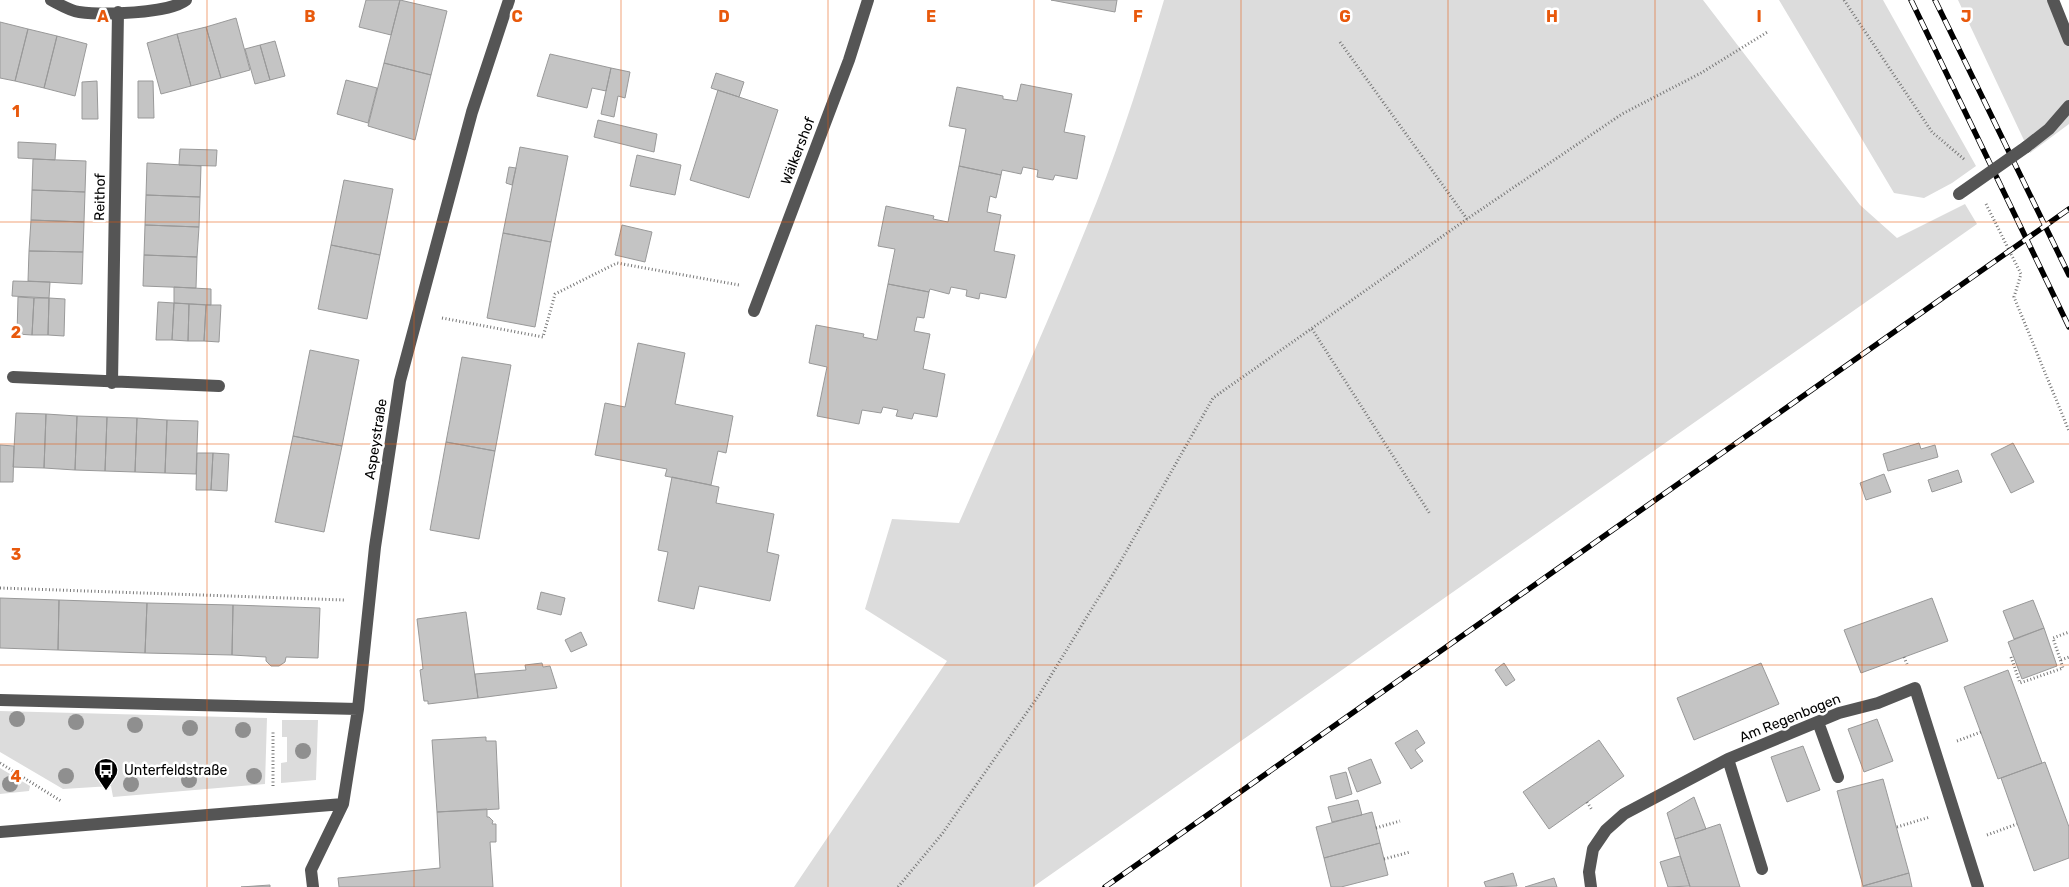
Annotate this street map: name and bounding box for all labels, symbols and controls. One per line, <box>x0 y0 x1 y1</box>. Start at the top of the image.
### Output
text: A <box>97 7 109 26</box>
text: B <box>304 7 316 26</box>
text: C <box>511 7 523 26</box>
text: D <box>718 7 730 26</box>
text: E <box>926 7 936 26</box>
text: F <box>1133 7 1143 26</box>
text: G <box>1339 7 1351 26</box>
text: H <box>1546 7 1558 26</box>
text: I <box>1756 7 1762 26</box>
text: J <box>1961 7 1971 26</box>
text: 1 <box>12 102 20 121</box>
street label: Wälkershof <box>777 114 819 187</box>
street label: Reithof <box>91 172 109 221</box>
text: 2 <box>11 323 21 342</box>
street label: Aspeystraße <box>361 397 391 481</box>
text: 3 <box>11 545 21 564</box>
street label: Am Regenbogen <box>1737 690 1843 746</box>
bus stop icon: Unterfeldstraße <box>93 757 119 791</box>
place label: Unterfeldstraße <box>124 762 227 779</box>
text: 4 <box>11 767 22 786</box>

